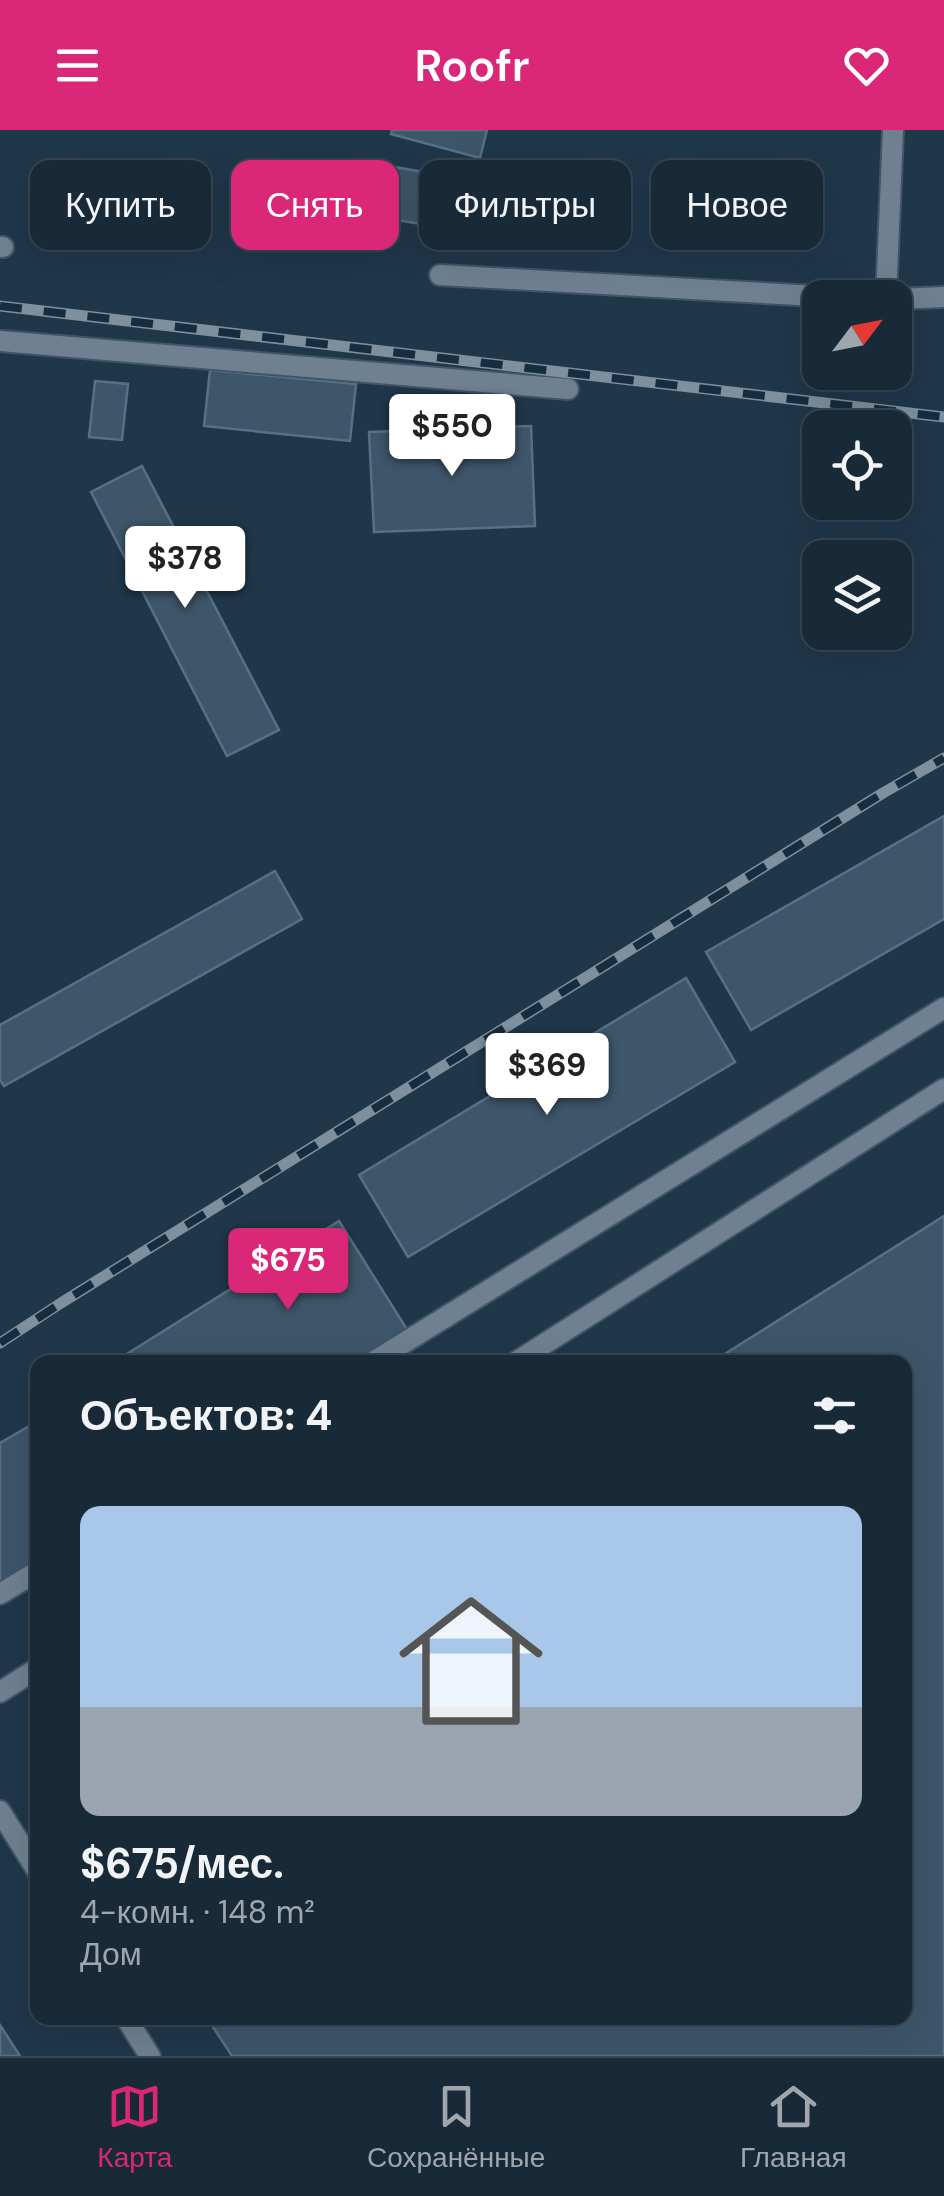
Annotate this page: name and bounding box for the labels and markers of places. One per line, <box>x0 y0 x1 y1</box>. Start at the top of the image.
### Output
pin: $550 <box>393 394 511 479</box>
pin: $378 <box>126 526 244 611</box>
pin: $369 <box>488 1033 606 1118</box>
pin: $675 <box>229 1228 347 1313</box>

